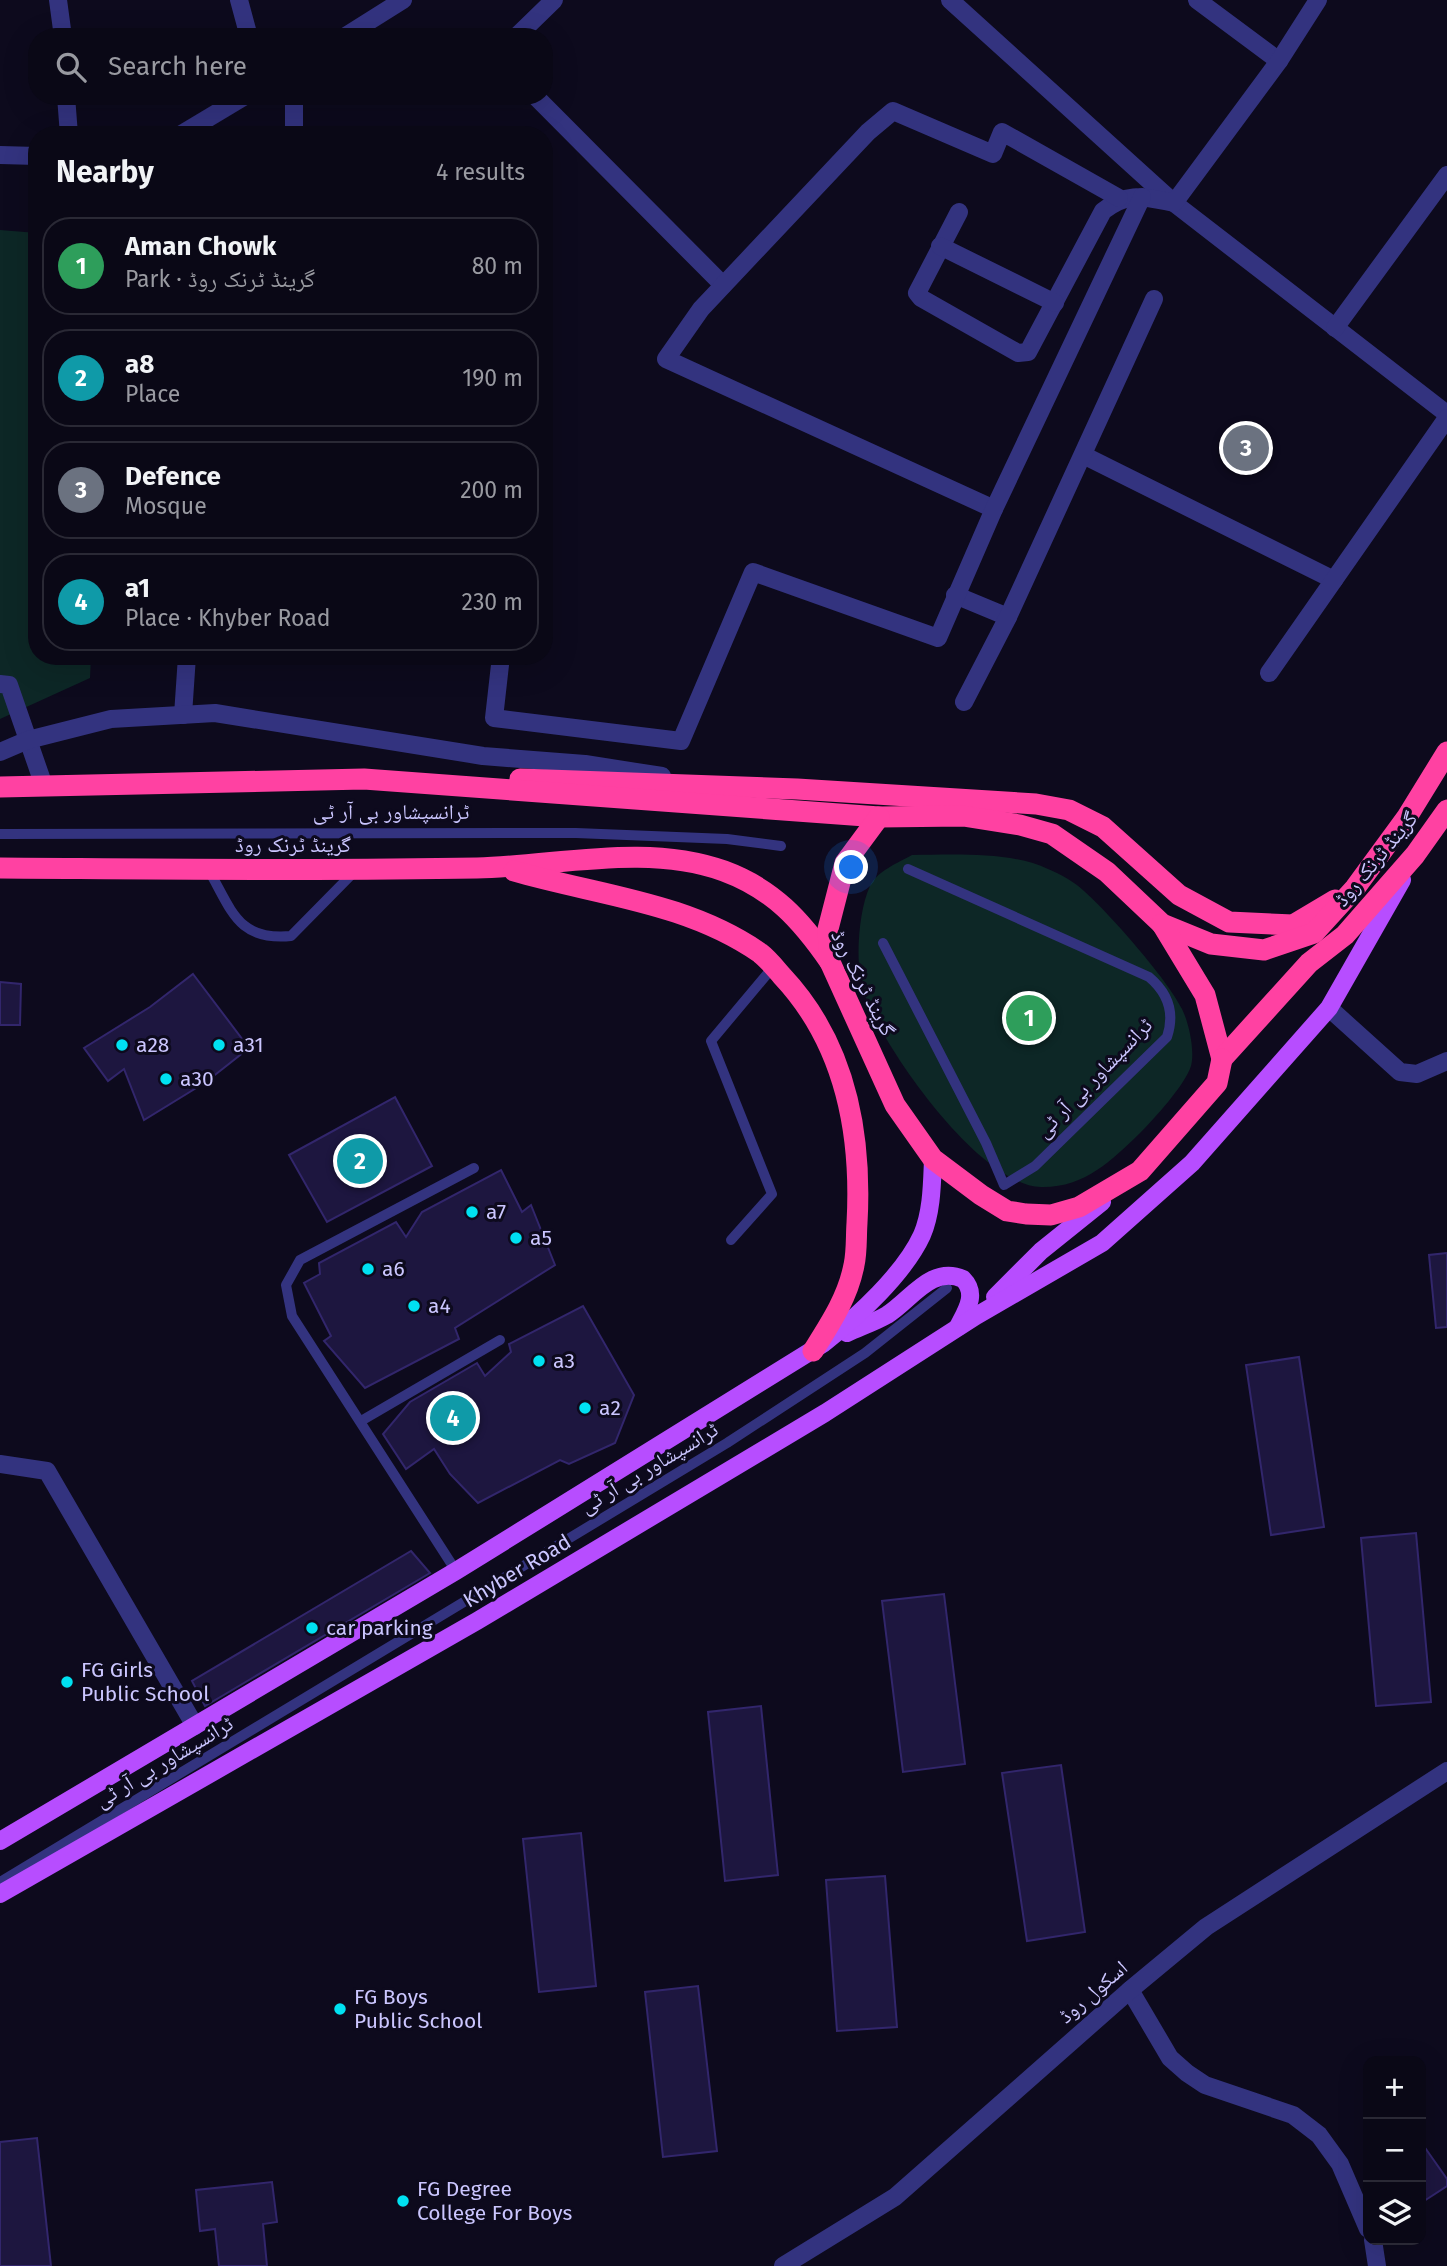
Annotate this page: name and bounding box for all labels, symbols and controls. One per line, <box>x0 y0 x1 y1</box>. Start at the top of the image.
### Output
search box <box>28 28 553 105</box>
icon: search <box>52 48 90 86</box>
text: Search here <box>108 51 247 82</box>
text: Nearby <box>56 154 154 190</box>
text: 4 results <box>436 158 525 186</box>
text: Aman Chowk <box>125 231 276 262</box>
text: 1 <box>76 252 86 280</box>
text: 80 m <box>472 252 523 280</box>
text: Park · گرینڈ ٹرنک روڈ <box>125 265 315 293</box>
text: a8 <box>125 349 154 380</box>
text: 2 <box>75 364 87 392</box>
text: 190 m <box>462 364 523 392</box>
text: Place <box>125 380 180 408</box>
pin: 3 <box>1223 422 1269 474</box>
text: Defence <box>125 461 221 492</box>
text: 3 <box>75 476 87 504</box>
text: 200 m <box>460 476 523 504</box>
text: Mosque <box>125 492 207 520</box>
text: a1 <box>125 573 150 604</box>
text: 4 <box>75 588 88 616</box>
text: 230 m <box>462 588 523 616</box>
text: Place · Khyber Road <box>125 604 330 632</box>
street label: ٹرانسپشاور بی آر ٹی <box>313 799 469 825</box>
street label: گرینڈ ٹرنک روڈ <box>1329 806 1423 912</box>
street label: گرینڈ ٹرنک روڈ <box>235 832 351 858</box>
your location <box>834 850 868 884</box>
street label: گرینڈ ٹرنک روڈ <box>825 925 901 1041</box>
pin: 1 <box>1006 992 1052 1044</box>
street label: ٹرانسپشاور بی آر ٹی <box>1030 1013 1158 1143</box>
place label: a28 <box>136 1032 169 1058</box>
place label: a31 <box>233 1032 263 1058</box>
marker: a28 <box>114 1037 130 1053</box>
marker: a31 <box>211 1037 227 1053</box>
place label: a30 <box>180 1066 214 1092</box>
marker: a30 <box>158 1071 174 1087</box>
pin: 2 <box>337 1135 383 1187</box>
place label: a7 <box>486 1199 506 1225</box>
marker: a7 <box>464 1204 480 1220</box>
place label: a5 <box>530 1225 552 1251</box>
marker: a5 <box>508 1230 524 1246</box>
place label: a6 <box>382 1256 405 1282</box>
marker: a6 <box>360 1261 376 1277</box>
place label: a4 <box>428 1293 451 1319</box>
marker: a4 <box>406 1298 422 1314</box>
place label: a3 <box>553 1348 575 1374</box>
marker: a3 <box>531 1353 547 1369</box>
pin: 4 <box>430 1392 476 1444</box>
place label: a2 <box>599 1395 621 1421</box>
marker: a2 <box>577 1400 593 1416</box>
street label: ٹرانسپشاور بی آر ٹی <box>575 1416 723 1520</box>
street label: Khyber Road <box>458 1529 576 1613</box>
place label: car parking <box>326 1615 433 1641</box>
marker: car parking <box>304 1620 320 1636</box>
place label: FG Girls Public School <box>81 1657 209 1707</box>
marker: FG Girls Public School <box>59 1674 75 1690</box>
street label: ٹرانسپشاور بی آر ٹی <box>90 1710 238 1814</box>
street label: اسکول روڈ <box>1053 1955 1133 2029</box>
place label: FG Boys Public School <box>354 1984 482 2034</box>
marker: FG Boys Public School <box>332 2001 348 2017</box>
map controls <box>1363 2056 1426 2245</box>
button: + <box>1363 2056 1426 2119</box>
button: − <box>1363 2119 1426 2182</box>
place label: FG Degree College For Boys <box>417 2176 572 2226</box>
button: layers <box>1363 2182 1426 2245</box>
marker: FG Degree College For Boys <box>395 2193 411 2209</box>

